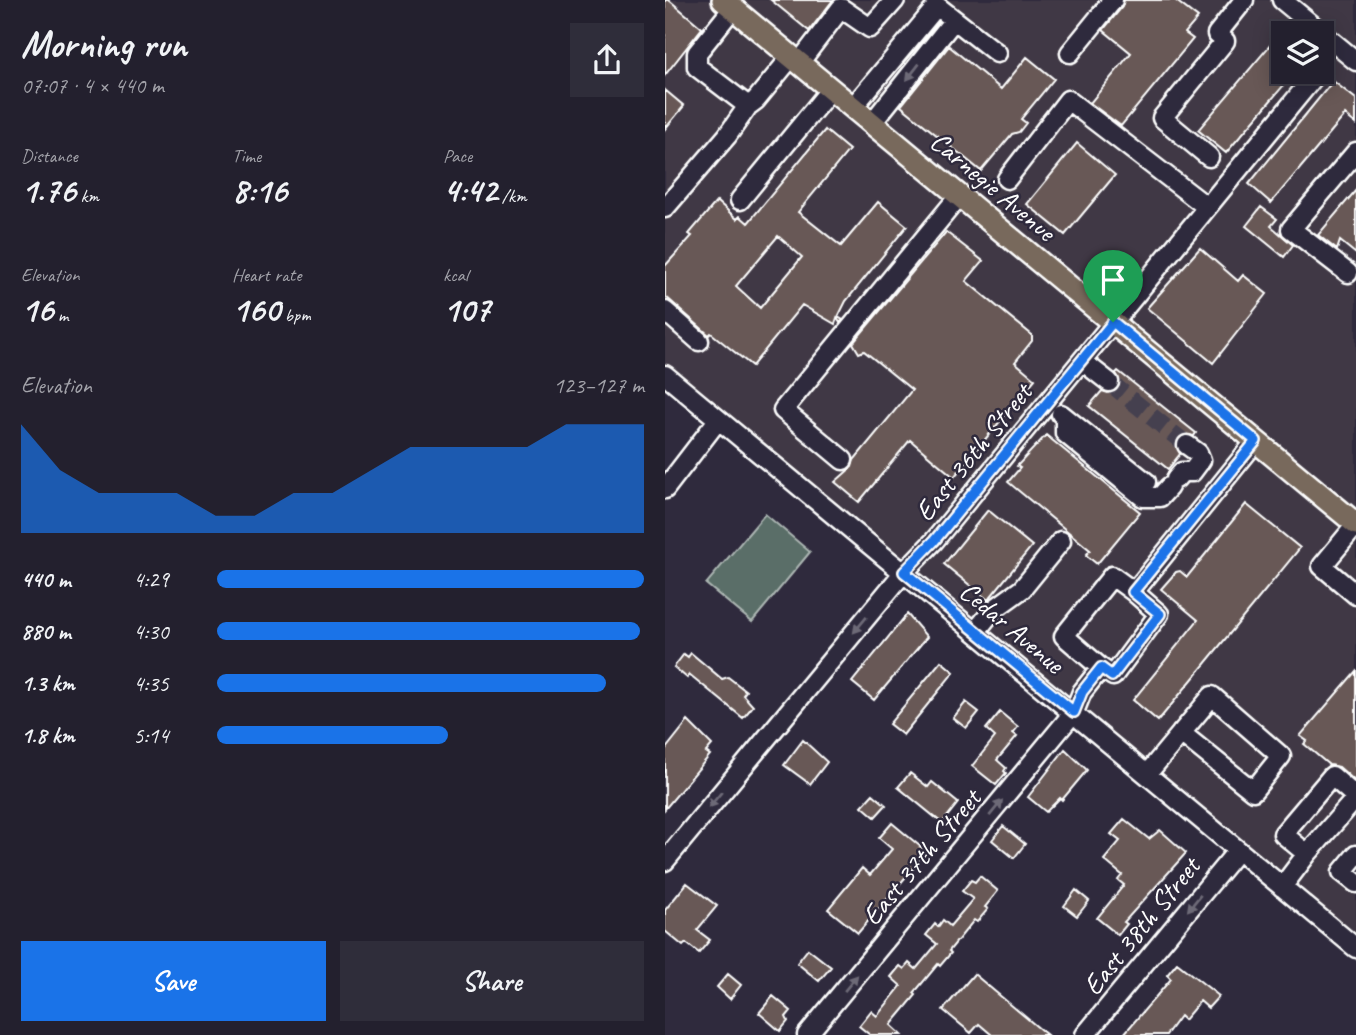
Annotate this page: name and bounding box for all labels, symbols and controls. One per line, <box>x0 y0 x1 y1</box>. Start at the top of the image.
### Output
text: Morning run <box>21 21 187 68</box>
map controls <box>1271 21 1334 84</box>
button: layers <box>1271 21 1334 84</box>
button: share <box>570 23 644 97</box>
one-way arrow <box>906 62 921 80</box>
text: 07:07 · 4 × 440 m <box>21 71 164 100</box>
street label: Carnegie Avenue <box>923 124 1064 250</box>
text: Distance <box>21 144 78 168</box>
text: Time <box>232 144 261 168</box>
text: Pace <box>443 144 472 168</box>
text: 1.76 <box>21 168 76 213</box>
text: 8:16 <box>232 168 287 213</box>
text: 4:42 <box>443 168 497 213</box>
text: km <box>76 184 99 208</box>
text: /km <box>497 184 527 208</box>
pin <box>1083 250 1143 322</box>
icon: arrive <box>1094 261 1132 299</box>
text: Elevation <box>21 263 79 287</box>
text: Heart rate <box>232 263 301 287</box>
text: kcal <box>443 263 468 287</box>
text: 16 <box>21 287 53 332</box>
text: 160 <box>232 287 280 332</box>
text: 107 <box>443 287 490 332</box>
text: m <box>53 303 69 327</box>
text: bpm <box>280 303 311 327</box>
text: Elevation <box>21 371 92 400</box>
text: 123–127 m <box>553 371 644 400</box>
street label: East 36th Street <box>907 374 1041 528</box>
text: 440 m <box>21 565 71 594</box>
text: 4:29 <box>133 565 169 594</box>
street label: Cedar Avenue <box>953 573 1073 682</box>
one-way arrow <box>853 615 868 633</box>
text: 880 m <box>21 617 71 646</box>
text: 4:30 <box>133 617 169 646</box>
text: 1.3 km <box>21 669 75 698</box>
text: 4:35 <box>133 669 169 698</box>
text: 1.8 km <box>21 721 75 750</box>
text: 5:14 <box>133 721 169 750</box>
street label: East 37th Street <box>854 780 990 932</box>
one-way arrow <box>708 791 723 809</box>
one-way arrow <box>989 800 1004 818</box>
street label: East 38th Street <box>1075 848 1209 1002</box>
one-way arrow <box>1187 894 1202 911</box>
button: Save <box>21 941 326 1021</box>
button: Share <box>340 941 644 1021</box>
one-way arrow <box>843 974 858 992</box>

